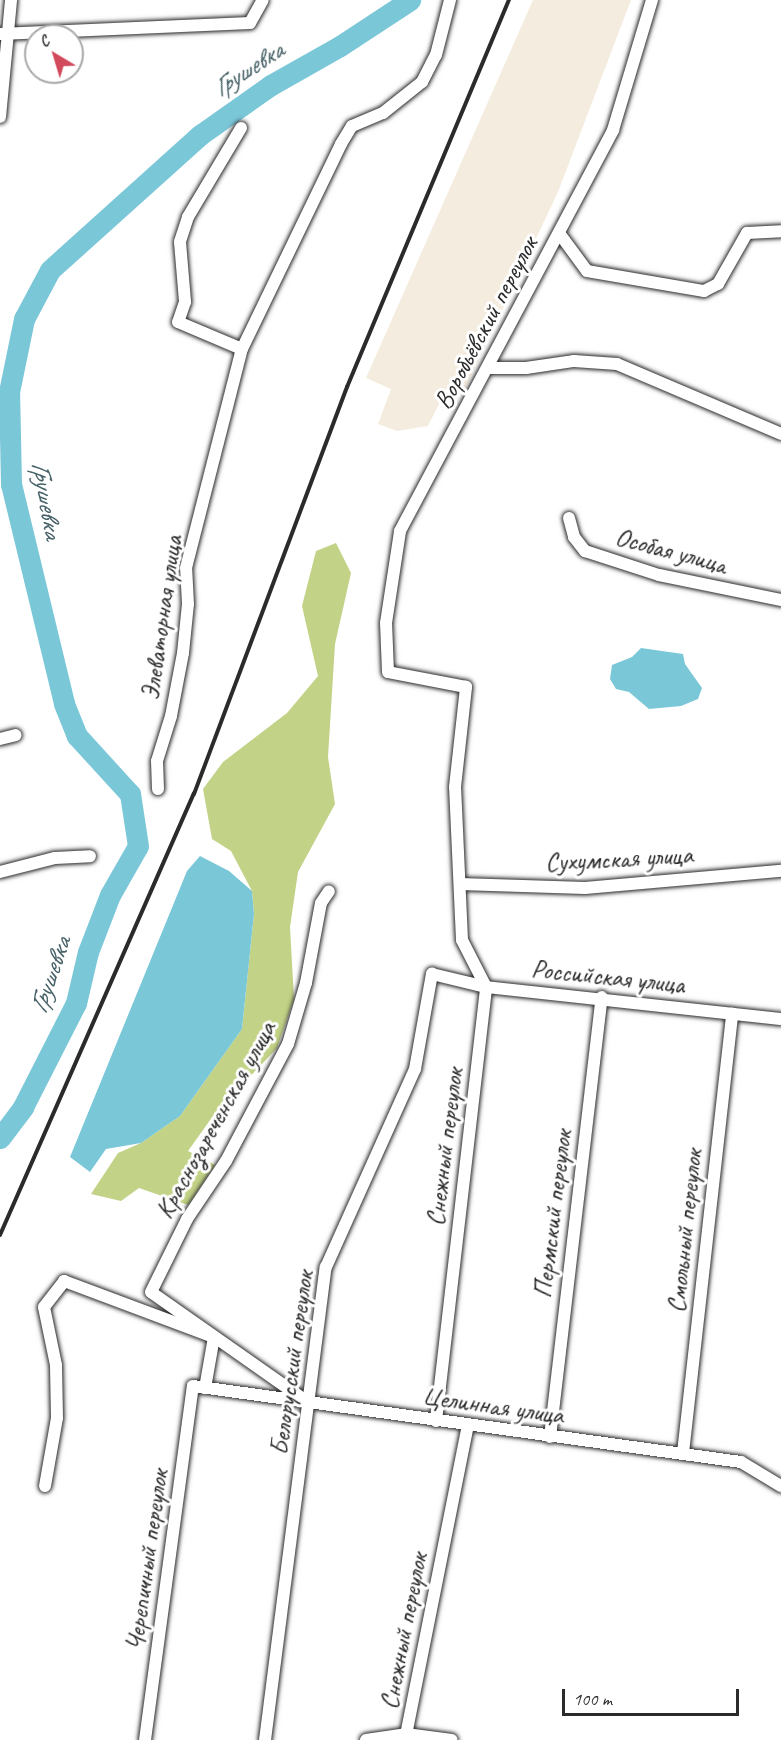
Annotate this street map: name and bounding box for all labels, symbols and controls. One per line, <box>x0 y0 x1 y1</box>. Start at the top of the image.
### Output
north arrow <box>24 24 84 84</box>
text: С <box>35 31 53 52</box>
water label: Грушевка <box>206 34 290 104</box>
street label: Воробьёвский переулок <box>427 231 545 415</box>
water label: Грушевка <box>24 459 70 541</box>
street label: Особая улица <box>612 521 730 581</box>
street label: Элеваторная улица <box>135 533 189 703</box>
street label: Сухумская улица <box>543 839 695 879</box>
water label: Грушевка <box>22 933 78 1017</box>
street label: Российская улица <box>529 953 687 1001</box>
street label: Краснозареченская улица <box>149 1015 283 1225</box>
street label: Снежный переулок <box>420 1066 470 1228</box>
street label: Пермский переулок <box>527 1128 579 1300</box>
street label: Смольный переулок <box>661 1148 709 1314</box>
street label: Белорусский переулок <box>264 1269 320 1457</box>
street label: Целинная улица <box>420 1381 566 1431</box>
street label: Черепичный переулок <box>119 1467 175 1653</box>
street label: Снежный переулок <box>374 1550 434 1712</box>
scale bar <box>565 1677 742 1715</box>
text: 100 m <box>573 1688 612 1710</box>

